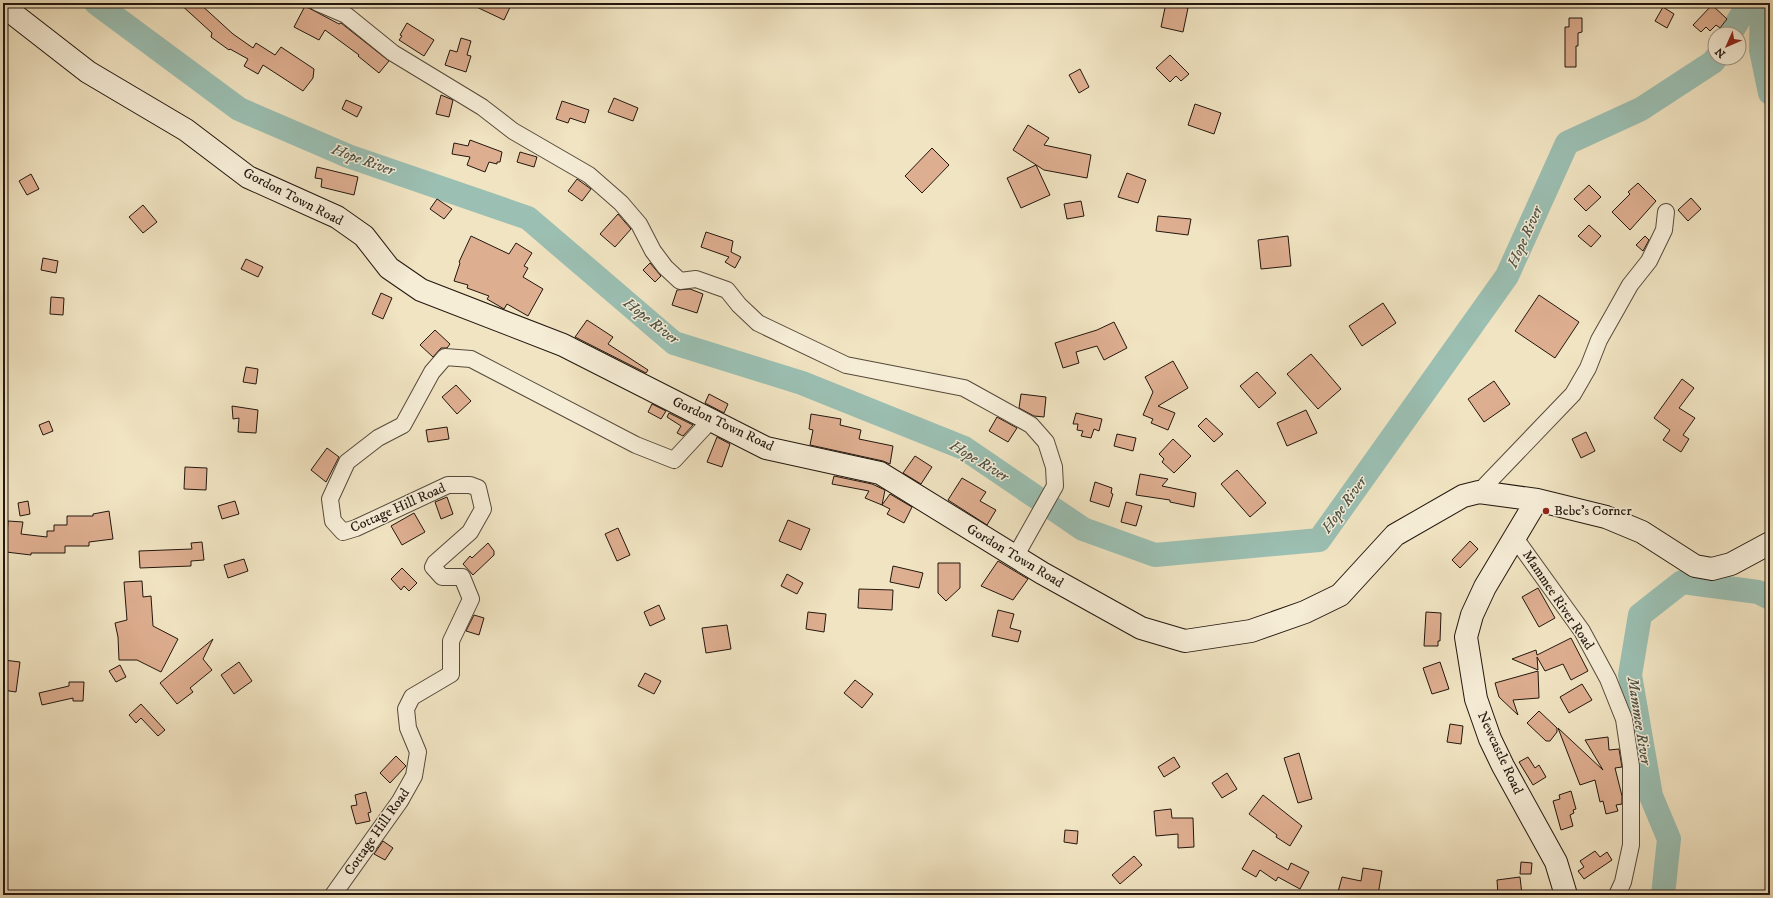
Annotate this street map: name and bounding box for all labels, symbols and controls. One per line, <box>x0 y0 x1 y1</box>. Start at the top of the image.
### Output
north arrow <box>1707 26 1747 66</box>
text: N <box>1712 44 1729 61</box>
water label: Hope River <box>328 140 399 181</box>
street label: Gordon Town Road <box>240 164 346 230</box>
water label: Hope River <box>1503 202 1548 272</box>
water label: Hope River <box>619 293 684 350</box>
street label: Gordon Town Road <box>669 393 777 455</box>
water label: Hope River <box>945 436 1013 487</box>
water label: Hope River <box>1317 472 1372 538</box>
street label: Cottage Hill Road <box>348 479 448 537</box>
place label: Bebe's Corner <box>1554 502 1632 520</box>
marker: Bebe's Corner <box>1541 506 1551 516</box>
street label: Gordon Town Road <box>963 520 1067 592</box>
street label: Mammee River Road <box>1518 547 1598 653</box>
water label: Mammee River <box>1623 675 1656 768</box>
street label: Newcastle Road <box>1473 709 1527 797</box>
street label: Cottage Hill Road <box>340 785 414 879</box>

